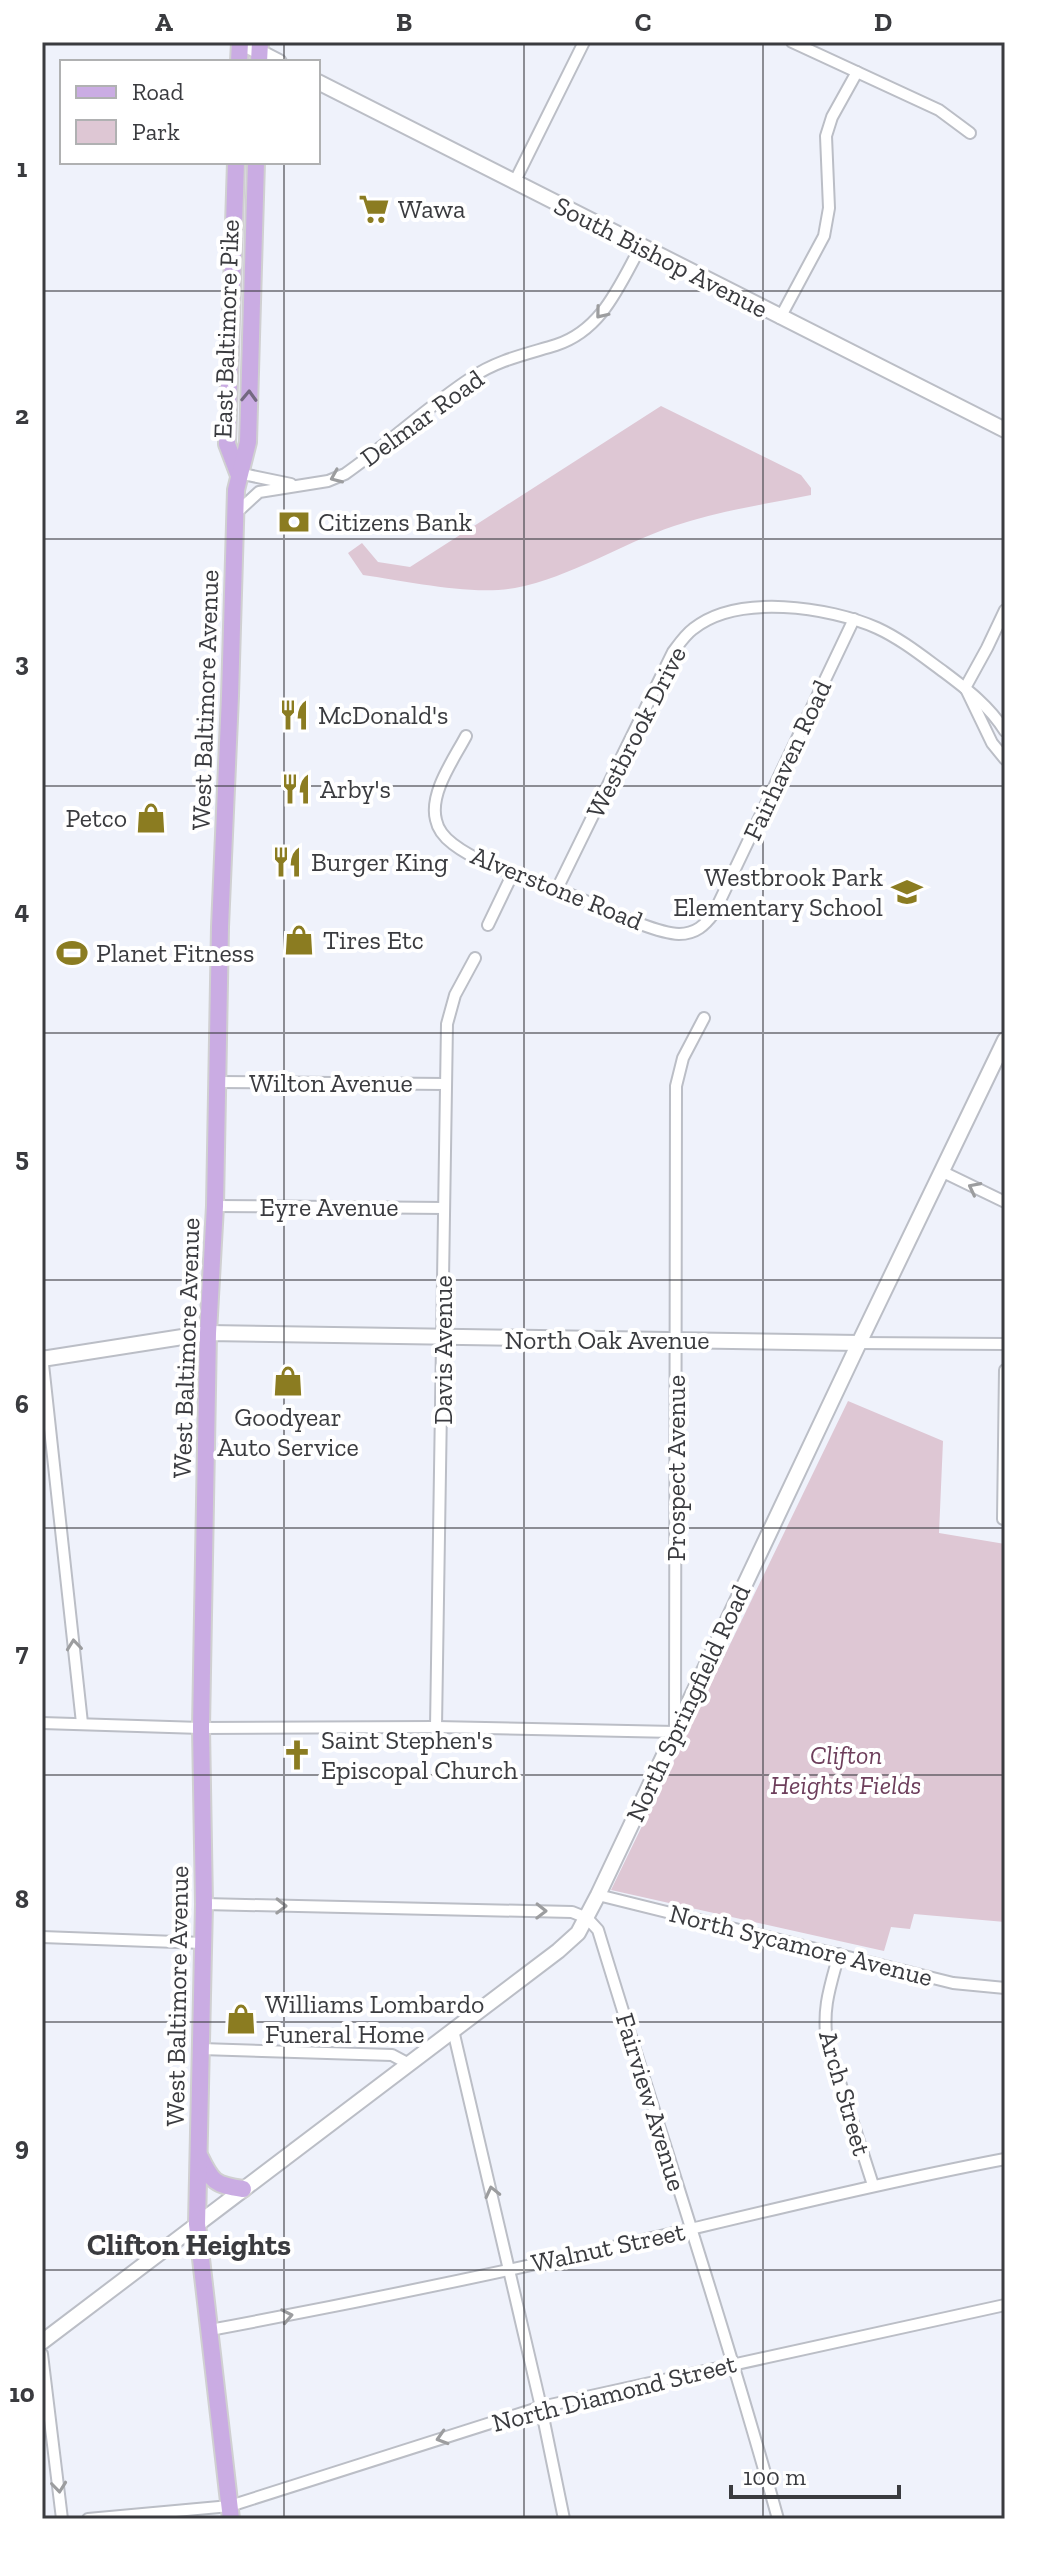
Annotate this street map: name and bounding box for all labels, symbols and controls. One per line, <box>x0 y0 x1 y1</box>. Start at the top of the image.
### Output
text: A <box>155 6 173 38</box>
text: B <box>396 6 412 38</box>
text: C <box>635 6 651 38</box>
text: D <box>874 6 892 38</box>
legend <box>60 60 320 164</box>
text: Road <box>132 77 184 106</box>
text: Park <box>132 117 180 146</box>
text: 1 <box>17 152 28 184</box>
street label: South Bishop Avenue <box>549 189 773 325</box>
supermarket icon: Wawa <box>357 192 391 226</box>
place label: Wawa <box>398 193 466 225</box>
street label: East Baltimore Pike <box>206 219 246 439</box>
one-way arrow <box>596 304 611 318</box>
street label: Delmar Road <box>354 363 490 473</box>
one-way arrow <box>241 389 258 402</box>
text: 2 <box>15 399 29 431</box>
one-way arrow <box>330 467 344 483</box>
bank icon: Citizens Bank <box>277 505 311 539</box>
place label: Citizens Bank <box>318 506 473 538</box>
street label: West Baltimore Avenue <box>184 569 226 831</box>
street label: Westbrook Drive <box>579 641 693 823</box>
text: 3 <box>15 646 29 678</box>
street label: Fairhaven Road <box>736 675 838 845</box>
restaurant icon: McDonald's <box>277 698 311 732</box>
place label: McDonald's <box>318 699 448 731</box>
restaurant icon: Arby's <box>279 772 313 806</box>
place label: Arby's <box>320 773 391 805</box>
shop icon: Petco <box>134 801 168 835</box>
place label: Petco <box>65 802 127 834</box>
street label: Alverstone Road <box>466 839 648 937</box>
restaurant icon: Burger King <box>270 845 304 879</box>
place label: Burger King <box>311 846 448 878</box>
place label: Westbrook Park Elementary School <box>673 861 883 923</box>
school or university icon: Westbrook Park Elementary School <box>890 875 924 909</box>
text: 4 <box>15 894 30 926</box>
shop icon: Tires Etc <box>282 923 316 957</box>
place label: Tires Etc <box>323 924 424 956</box>
sports icon: Planet Fitness <box>55 936 89 970</box>
place label: Planet Fitness <box>96 937 254 969</box>
street label: Wilton Avenue <box>249 1067 413 1099</box>
text: 5 <box>15 1141 29 1173</box>
one-way arrow <box>967 1182 982 1197</box>
street label: Eyre Avenue <box>259 1191 399 1223</box>
street label: West Baltimore Avenue <box>165 1217 207 1479</box>
street label: Davis Avenue <box>427 1275 459 1425</box>
street label: North Oak Avenue <box>504 1324 710 1356</box>
shop icon: Goodyear Auto Service <box>271 1364 305 1398</box>
street label: Prospect Avenue <box>660 1375 692 1561</box>
text: 6 <box>15 1388 29 1420</box>
place label: Goodyear Auto Service <box>217 1401 359 1463</box>
street label: North Springfield Road <box>619 1579 757 1827</box>
text: 7 <box>16 1636 29 1668</box>
one-way arrow <box>65 1638 82 1651</box>
place label: Saint Stephen's Episcopal Church <box>321 1724 518 1786</box>
church icon: Saint Stephen's Episcopal Church <box>280 1738 314 1772</box>
park label: Clifton Heights Fields <box>771 1739 921 1801</box>
street label: West Baltimore Avenue <box>159 1865 195 2127</box>
text: 8 <box>15 1883 29 1915</box>
one-way arrow <box>276 1897 288 1915</box>
street label: North Sycamore Avenue <box>666 1897 936 1993</box>
one-way arrow <box>535 1903 548 1920</box>
place label: Williams Lombardo Funeral Home <box>265 1988 484 2050</box>
shop icon: Williams Lombardo Funeral Home <box>224 2002 258 2036</box>
street label: Fairview Avenue <box>609 2009 693 2195</box>
street label: Arch Street <box>812 2027 878 2160</box>
text: 9 <box>15 2130 29 2162</box>
one-way arrow <box>484 2186 501 2200</box>
street label: Walnut Street <box>528 2215 688 2279</box>
district label: Clifton Heights <box>87 2227 291 2263</box>
one-way arrow <box>280 2308 294 2325</box>
street label: North Diamond Street <box>489 2347 740 2439</box>
text: 10 <box>9 2377 35 2409</box>
one-way arrow <box>435 2429 449 2445</box>
scale bar <box>731 2449 899 2499</box>
text: 100 m <box>743 2462 806 2491</box>
one-way arrow <box>50 2481 67 2494</box>

